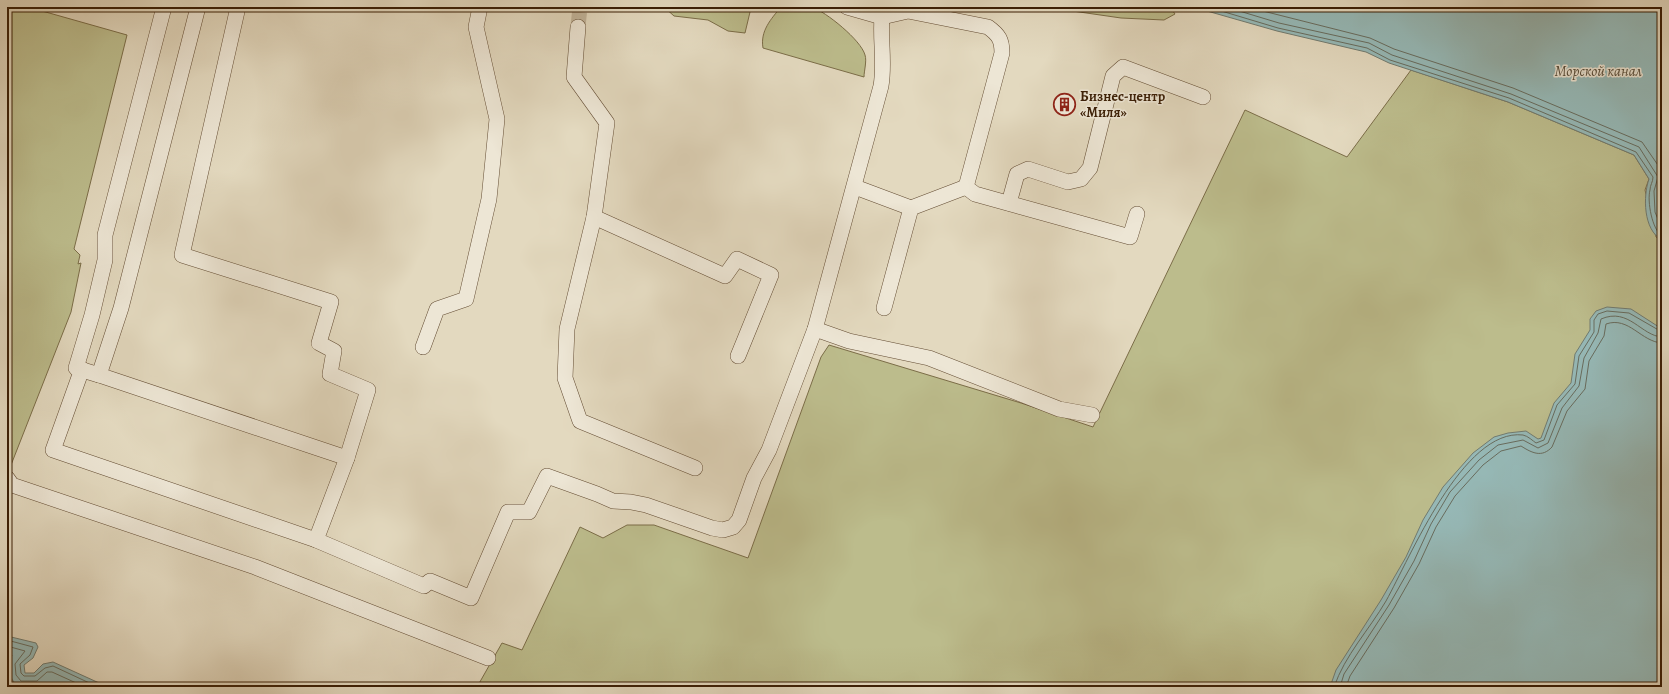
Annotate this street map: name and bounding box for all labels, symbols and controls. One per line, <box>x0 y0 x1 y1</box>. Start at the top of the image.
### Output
water label: Морской канал <box>1554 61 1642 81</box>
place label: Бизнес-центр «Миля» <box>1080 87 1166 122</box>
building icon: Бизнес-центр «Миля» <box>1052 91 1078 117</box>

